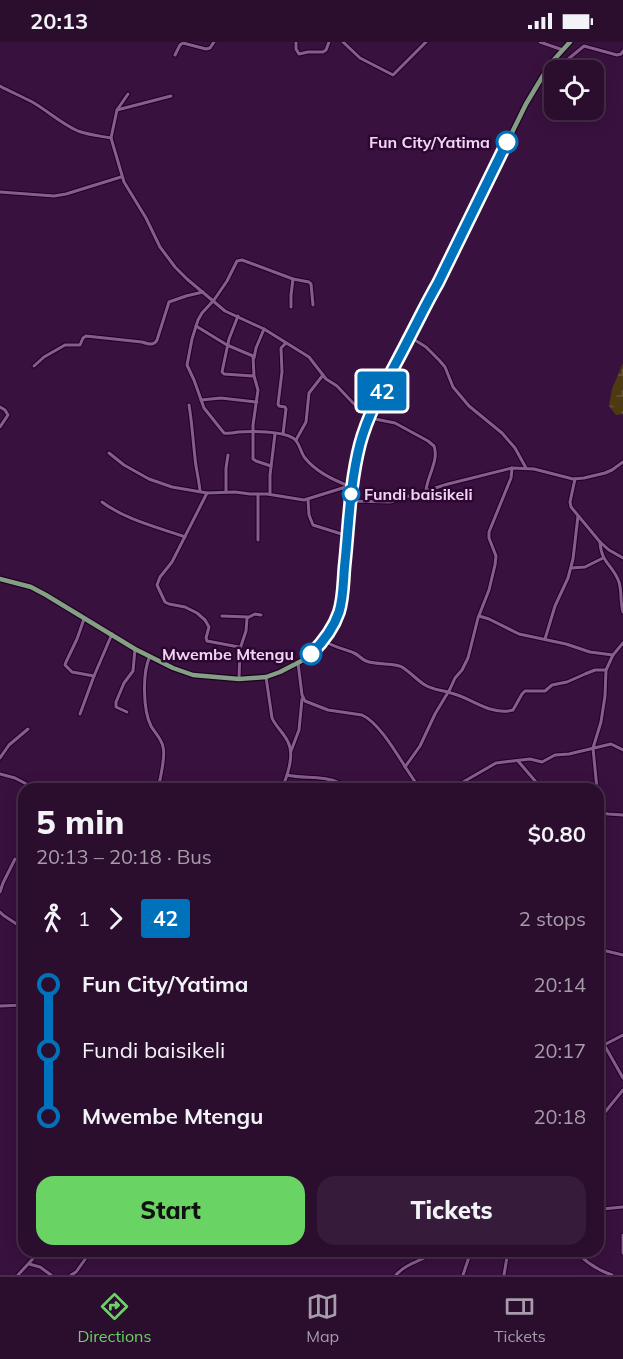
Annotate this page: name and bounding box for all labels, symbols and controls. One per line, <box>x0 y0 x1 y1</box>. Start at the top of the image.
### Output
text: 20:13 <box>30 7 88 35</box>
map controls <box>544 60 604 120</box>
button: locate <box>544 60 604 120</box>
marker: Fun City/Yatima <box>496 131 518 153</box>
place label: Fun City/Yatima <box>369 132 490 152</box>
line badge: 42 <box>355 372 409 410</box>
text: 42 <box>369 378 395 404</box>
place label: Fundi baisikeli <box>364 484 473 504</box>
marker: Fundi baisikeli <box>342 485 360 503</box>
marker: Mwembe Mtengu <box>300 643 322 665</box>
place label: Mwembe Mtengu <box>162 644 294 664</box>
text: 5 min <box>36 801 124 842</box>
text: $0.80 <box>528 820 586 848</box>
text: 20:13 – 20:18 · Bus <box>36 844 212 869</box>
icon: walk <box>36 902 69 935</box>
icon: forward <box>99 902 132 935</box>
text: 42 <box>153 905 178 931</box>
text: 1 <box>78 906 90 931</box>
text: 2 stops <box>519 906 586 931</box>
text: Fun City/Yatima <box>82 970 248 998</box>
text: 20:14 <box>533 972 586 997</box>
text: Fundi baisikeli <box>82 1036 225 1064</box>
text: 20:17 <box>533 1038 586 1063</box>
text: Mwembe Mtengu <box>82 1102 263 1130</box>
text: 20:18 <box>533 1104 586 1129</box>
button: Start <box>36 1176 305 1245</box>
button: Tickets <box>317 1176 586 1245</box>
tab: Directions <box>77 1290 151 1346</box>
tab: Map <box>306 1290 339 1346</box>
tab: Tickets <box>494 1290 546 1346</box>

